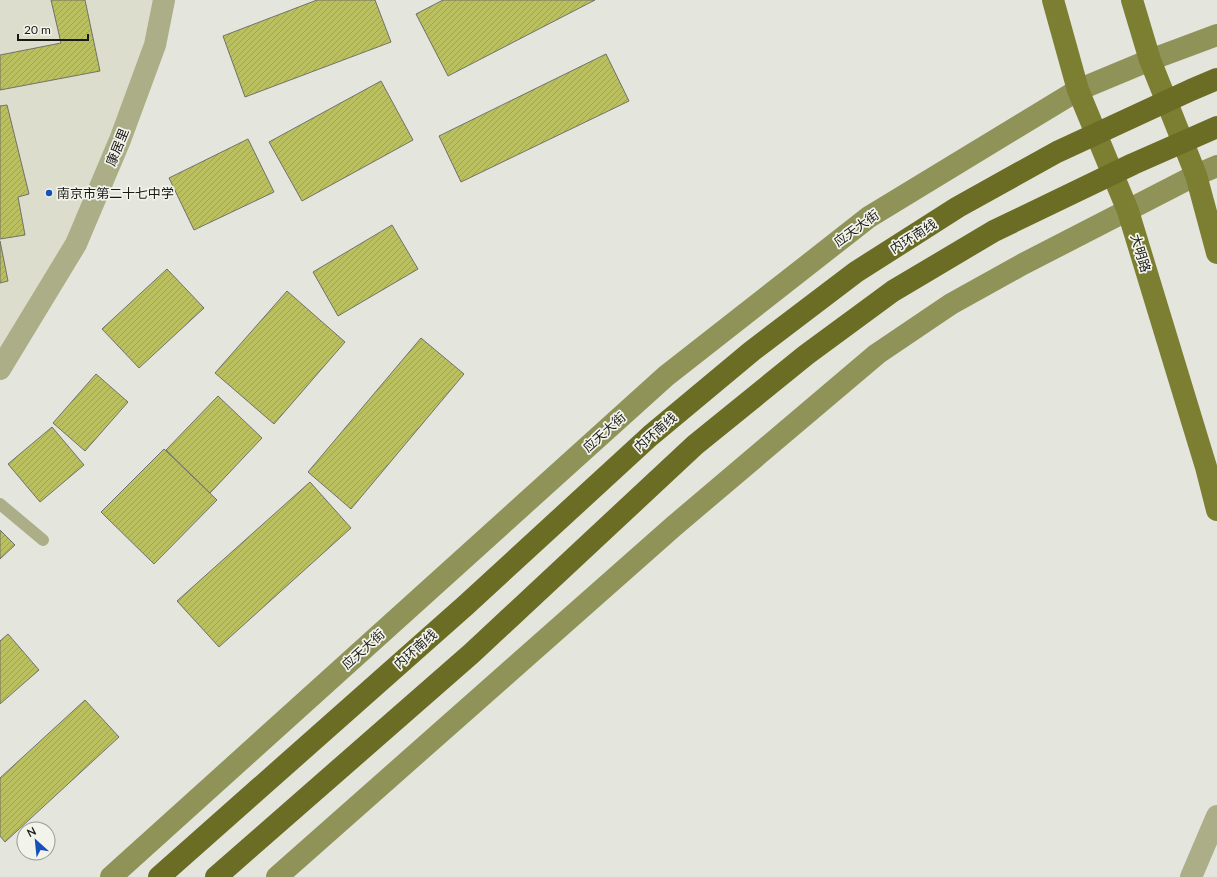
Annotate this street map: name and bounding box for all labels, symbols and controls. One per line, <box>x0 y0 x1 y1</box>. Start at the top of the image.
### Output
scale bar <box>18 16 88 42</box>
text: 20 m <box>24 22 51 37</box>
street label: 康居里 <box>102 126 132 168</box>
place label: 南京市第二十七中学 <box>57 185 174 201</box>
marker: 南京市第二十七中学 <box>44 188 54 198</box>
street label: 应天大街 <box>830 206 882 250</box>
street label: 内环南线 <box>887 215 939 257</box>
street label: 大明路 <box>1128 232 1154 274</box>
street label: 应天大街 <box>579 409 629 455</box>
street label: 内环南线 <box>630 409 680 455</box>
street label: 应天大街 <box>338 626 388 672</box>
street label: 内环南线 <box>390 626 440 672</box>
north arrow <box>16 821 56 861</box>
text: N <box>25 824 38 839</box>

